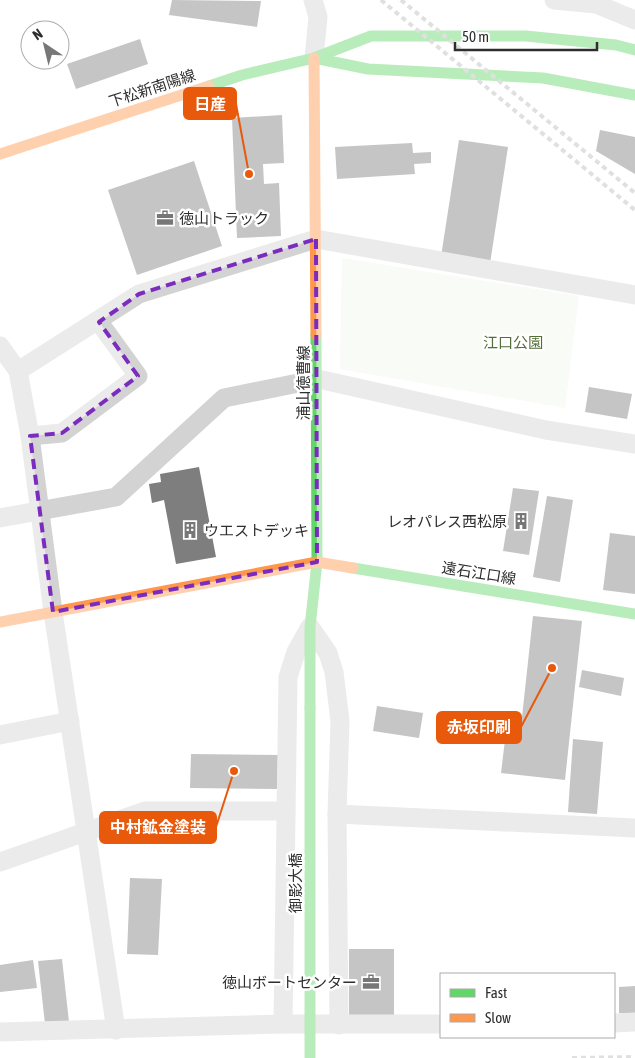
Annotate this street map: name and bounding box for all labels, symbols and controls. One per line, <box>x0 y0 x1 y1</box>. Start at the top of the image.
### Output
north arrow <box>20 20 70 70</box>
scale bar <box>455 20 598 52</box>
text: N <box>30 25 46 43</box>
text: 50 m <box>462 28 489 45</box>
street label: 下松新南陽線 <box>107 66 197 110</box>
callout: 日産 <box>184 88 236 119</box>
text: 日産 <box>194 95 226 113</box>
office icon: 徳山トラック <box>155 208 175 228</box>
place label: 徳山トラック <box>179 210 269 227</box>
park label: 江口公園 <box>483 334 543 351</box>
street label: 浦山徳曹線 <box>295 345 312 421</box>
building icon: レオパレス西松原 <box>511 511 531 531</box>
place label: レオパレス西松原 <box>387 513 507 530</box>
building icon: ウエストデッキ <box>180 520 200 540</box>
place label: ウエストデッキ <box>204 522 309 539</box>
street label: 遠石江口線 <box>441 559 517 587</box>
callout: 赤坂印刷 <box>437 712 521 743</box>
text: 赤坂印刷 <box>447 718 511 736</box>
callout: 中村鉱金塗装 <box>100 812 216 843</box>
text: 中村鉱金塗装 <box>110 818 206 836</box>
street label: 御影大橋 <box>287 853 304 913</box>
office icon: 徳山ボートセンター <box>361 972 381 992</box>
legend <box>440 973 615 1038</box>
place label: 徳山ボートセンター <box>222 974 357 991</box>
text: Fast <box>485 984 507 1001</box>
text: Slow <box>485 1009 511 1026</box>

